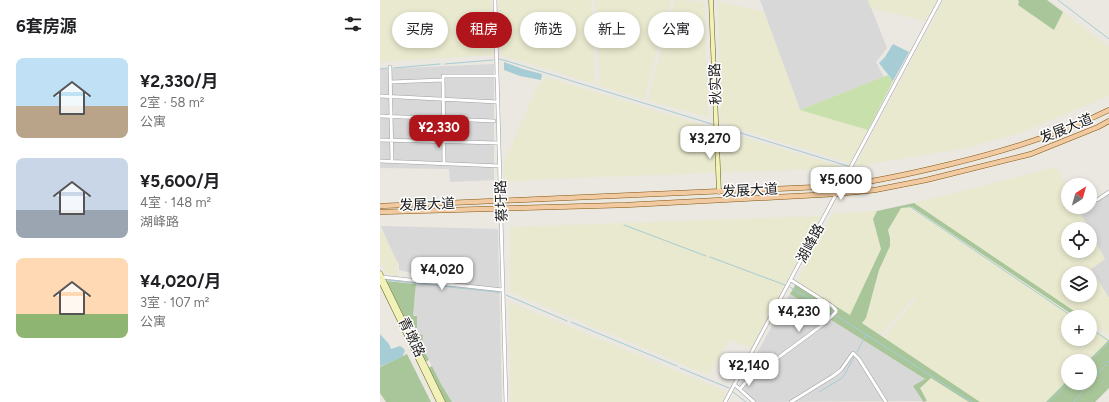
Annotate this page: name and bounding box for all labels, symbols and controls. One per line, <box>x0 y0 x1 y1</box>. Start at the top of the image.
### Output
chip: 买房 <box>392 12 448 48</box>
chip: 租房 <box>456 12 512 48</box>
chip: 筛选 <box>520 12 576 48</box>
chip: 新上 <box>584 12 640 48</box>
chip: 公寓 <box>648 12 704 48</box>
icon: filters <box>342 13 364 35</box>
text: 6套房源 <box>16 16 77 36</box>
street label: 秋实路 <box>706 63 725 105</box>
text: ¥2,330/月 <box>140 71 219 91</box>
icon: home <box>48 74 96 122</box>
text: 2室 · 58 m² <box>140 95 204 110</box>
street label: 发展大道 <box>1037 110 1095 147</box>
text: 公寓 <box>140 114 166 129</box>
pin: ¥2,330 <box>406 115 472 149</box>
text: ¥2,330 <box>418 120 460 135</box>
pin: ¥3,270 <box>677 126 743 160</box>
text: ¥3,270 <box>689 131 731 146</box>
pin: ¥5,600 <box>808 167 874 201</box>
text: ¥5,600/月 <box>140 171 221 191</box>
text: ¥5,600 <box>819 172 863 187</box>
icon: home <box>48 174 96 222</box>
north arrow <box>1061 178 1097 214</box>
map controls <box>1061 178 1097 390</box>
street label: 蔡圩路 <box>492 180 511 222</box>
street label: 发展大道 <box>722 181 778 200</box>
text: 4室 · 148 m² <box>140 195 211 210</box>
street label: 发展大道 <box>399 195 455 214</box>
text: 湖峰路 <box>140 214 179 229</box>
street label: 湖峰路 <box>793 221 828 266</box>
button: locate <box>1061 222 1097 258</box>
pin: ¥4,020 <box>409 257 475 291</box>
text: ¥4,020 <box>420 262 464 277</box>
button: layers <box>1061 266 1097 302</box>
text: ¥4,020/月 <box>140 271 221 291</box>
icon: home <box>48 274 96 322</box>
text: 3室 · 107 m² <box>140 295 209 310</box>
pin: ¥4,230 <box>766 299 832 333</box>
text: ¥4,230 <box>778 304 820 319</box>
button: + <box>1061 310 1097 346</box>
text: 公寓 <box>140 314 166 329</box>
street label: 青墩路 <box>395 315 428 360</box>
pin: ¥2,140 <box>716 353 782 387</box>
button: − <box>1061 354 1097 390</box>
text: ¥2,140 <box>729 358 769 373</box>

